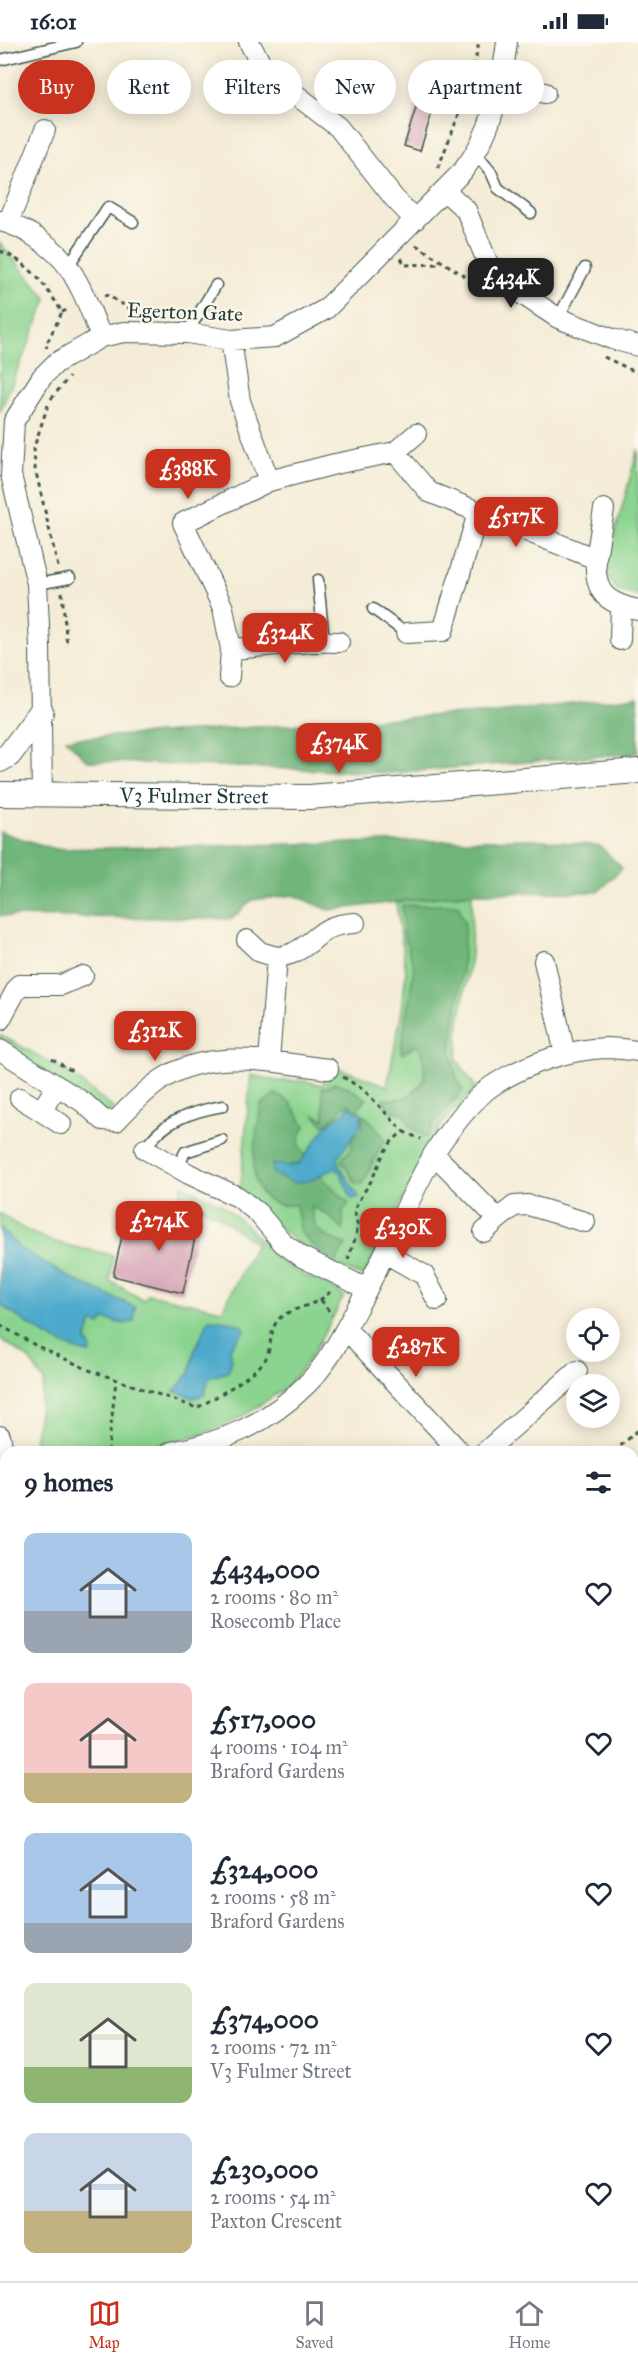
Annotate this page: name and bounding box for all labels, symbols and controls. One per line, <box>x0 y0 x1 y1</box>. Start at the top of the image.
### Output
text: 16:01 <box>30 8 77 35</box>
chip: Buy <box>18 60 95 114</box>
chip: Rent <box>107 60 191 114</box>
chip: Filters <box>203 60 302 114</box>
chip: New <box>314 60 396 114</box>
chip: Apartment <box>408 60 544 114</box>
pin: £434K <box>469 258 553 309</box>
text: £434K <box>482 265 540 289</box>
street label: Egerton Gate <box>127 297 244 327</box>
pin: £388K <box>146 449 230 500</box>
text: £388K <box>159 456 217 480</box>
pin: £517K <box>474 497 558 548</box>
text: £517K <box>488 504 544 528</box>
pin: £324K <box>243 613 327 664</box>
text: £324K <box>256 620 314 644</box>
pin: £374K <box>297 723 381 774</box>
text: £374K <box>310 730 368 754</box>
street label: V3 Fulmer Street <box>118 782 269 810</box>
pin: £312K <box>113 1011 197 1062</box>
text: £312K <box>128 1018 182 1042</box>
pin: £274K <box>117 1201 201 1252</box>
text: £274K <box>130 1208 188 1232</box>
pin: £230K <box>361 1208 445 1259</box>
text: £230K <box>374 1215 432 1239</box>
map controls <box>566 1308 620 1428</box>
button: locate <box>566 1308 620 1362</box>
pin: £287K <box>374 1327 458 1378</box>
text: £287K <box>386 1334 446 1358</box>
button: layers <box>566 1374 620 1428</box>
text: 9 homes <box>24 1466 113 1498</box>
icon: filters <box>582 1466 615 1499</box>
text: £434,000 <box>210 1553 320 1585</box>
icon: home <box>72 1557 144 1629</box>
icon: heart <box>582 1577 615 1610</box>
text: 2 rooms · 80 m² <box>210 1585 338 1609</box>
text: Rosecomb Place <box>210 1609 341 1633</box>
text: £517,000 <box>210 1703 316 1735</box>
icon: home <box>72 1707 144 1779</box>
icon: heart <box>582 1727 615 1760</box>
text: 4 rooms · 104 m² <box>210 1735 348 1759</box>
text: Braford Gardens <box>210 1759 345 1783</box>
text: £324,000 <box>210 1853 319 1885</box>
icon: home <box>72 1857 144 1929</box>
icon: heart <box>582 1877 615 1910</box>
text: 2 rooms · 58 m² <box>210 1885 336 1909</box>
text: Braford Gardens <box>210 1909 345 1933</box>
text: £374,000 <box>210 2003 319 2035</box>
icon: home <box>72 2007 144 2079</box>
icon: heart <box>582 2027 615 2060</box>
text: 2 rooms · 72 m² <box>210 2035 337 2059</box>
text: V3 Fulmer Street <box>210 2059 352 2083</box>
text: £230,000 <box>210 2153 319 2185</box>
icon: home <box>72 2157 144 2229</box>
icon: heart <box>582 2177 615 2210</box>
text: 2 rooms · 54 m² <box>210 2185 336 2209</box>
text: Paxton Crescent <box>210 2209 342 2233</box>
tab: Map <box>88 2297 121 2352</box>
tab: Saved <box>296 2297 334 2352</box>
tab: Home <box>509 2297 550 2352</box>

